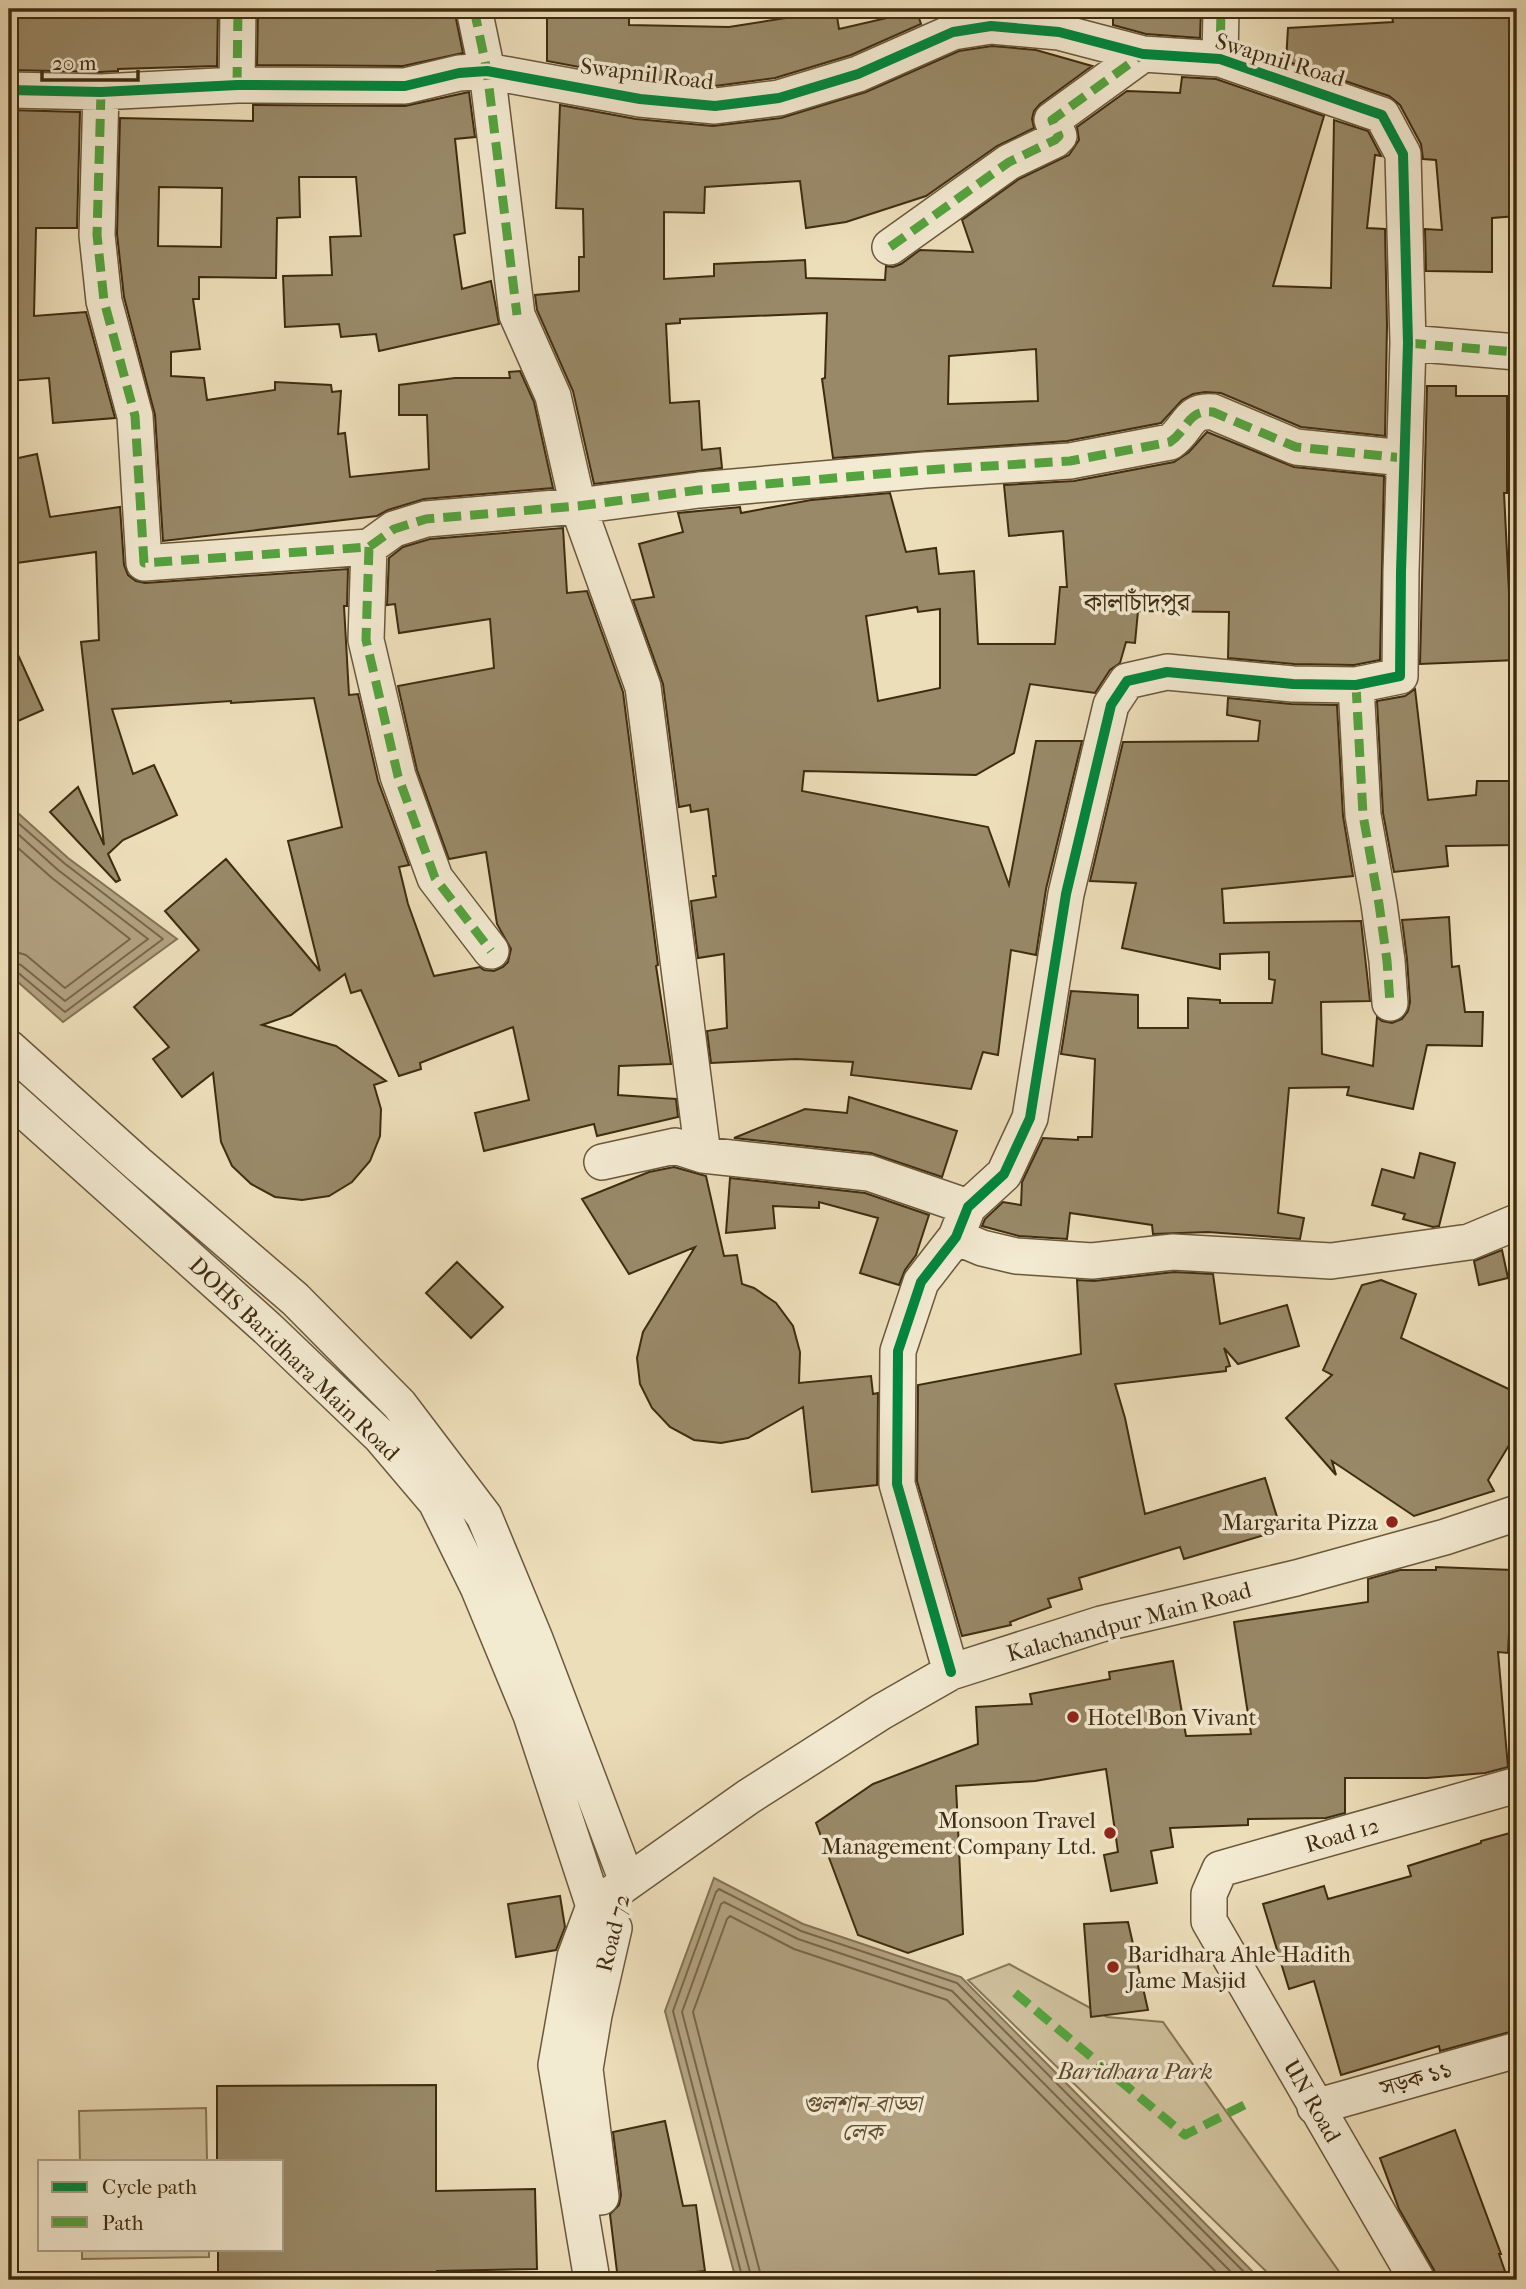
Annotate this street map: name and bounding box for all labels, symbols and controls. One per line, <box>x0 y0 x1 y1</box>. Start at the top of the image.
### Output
street label: Swapnil Road <box>1212 28 1348 93</box>
scale bar <box>42 38 138 82</box>
text: 20 m <box>52 51 97 75</box>
street label: Swapnil Road <box>579 52 716 96</box>
district label: কালাচাঁদপুর <box>1083 587 1192 618</box>
street label: DOHS Baridhara Main Road <box>183 1251 405 1467</box>
place label: Margarita Pizza <box>1222 1509 1378 1536</box>
marker: Margarita Pizza <box>1384 1514 1400 1530</box>
street label: Kalachandpur Main Road <box>1004 1576 1255 1668</box>
place label: Hotel Bon Vivant <box>1087 1704 1257 1731</box>
marker: Hotel Bon Vivant <box>1065 1709 1081 1725</box>
place label: Monsoon Travel Management Company Ltd. <box>821 1807 1097 1860</box>
street label: Road 12 <box>1302 1811 1382 1858</box>
marker: Monsoon Travel Management Company Ltd. <box>1102 1825 1118 1841</box>
street label: Road 72 <box>590 1891 636 1975</box>
place label: Baridhara Ahle-Hadith Jame Masjid <box>1125 1941 1351 1994</box>
marker: Baridhara Ahle-Hadith Jame Masjid <box>1105 1959 1121 1975</box>
street label: UN Road <box>1277 2055 1347 2148</box>
street label: সড়ক ১১ <box>1376 2056 1455 2102</box>
park label: Baridhara Park <box>1055 2058 1213 2085</box>
water label: গুলশান-বাড্ডা লেক <box>803 2090 925 2146</box>
legend <box>38 2160 284 2250</box>
text: Cycle path <box>102 2175 197 2199</box>
text: Path <box>102 2211 144 2235</box>

